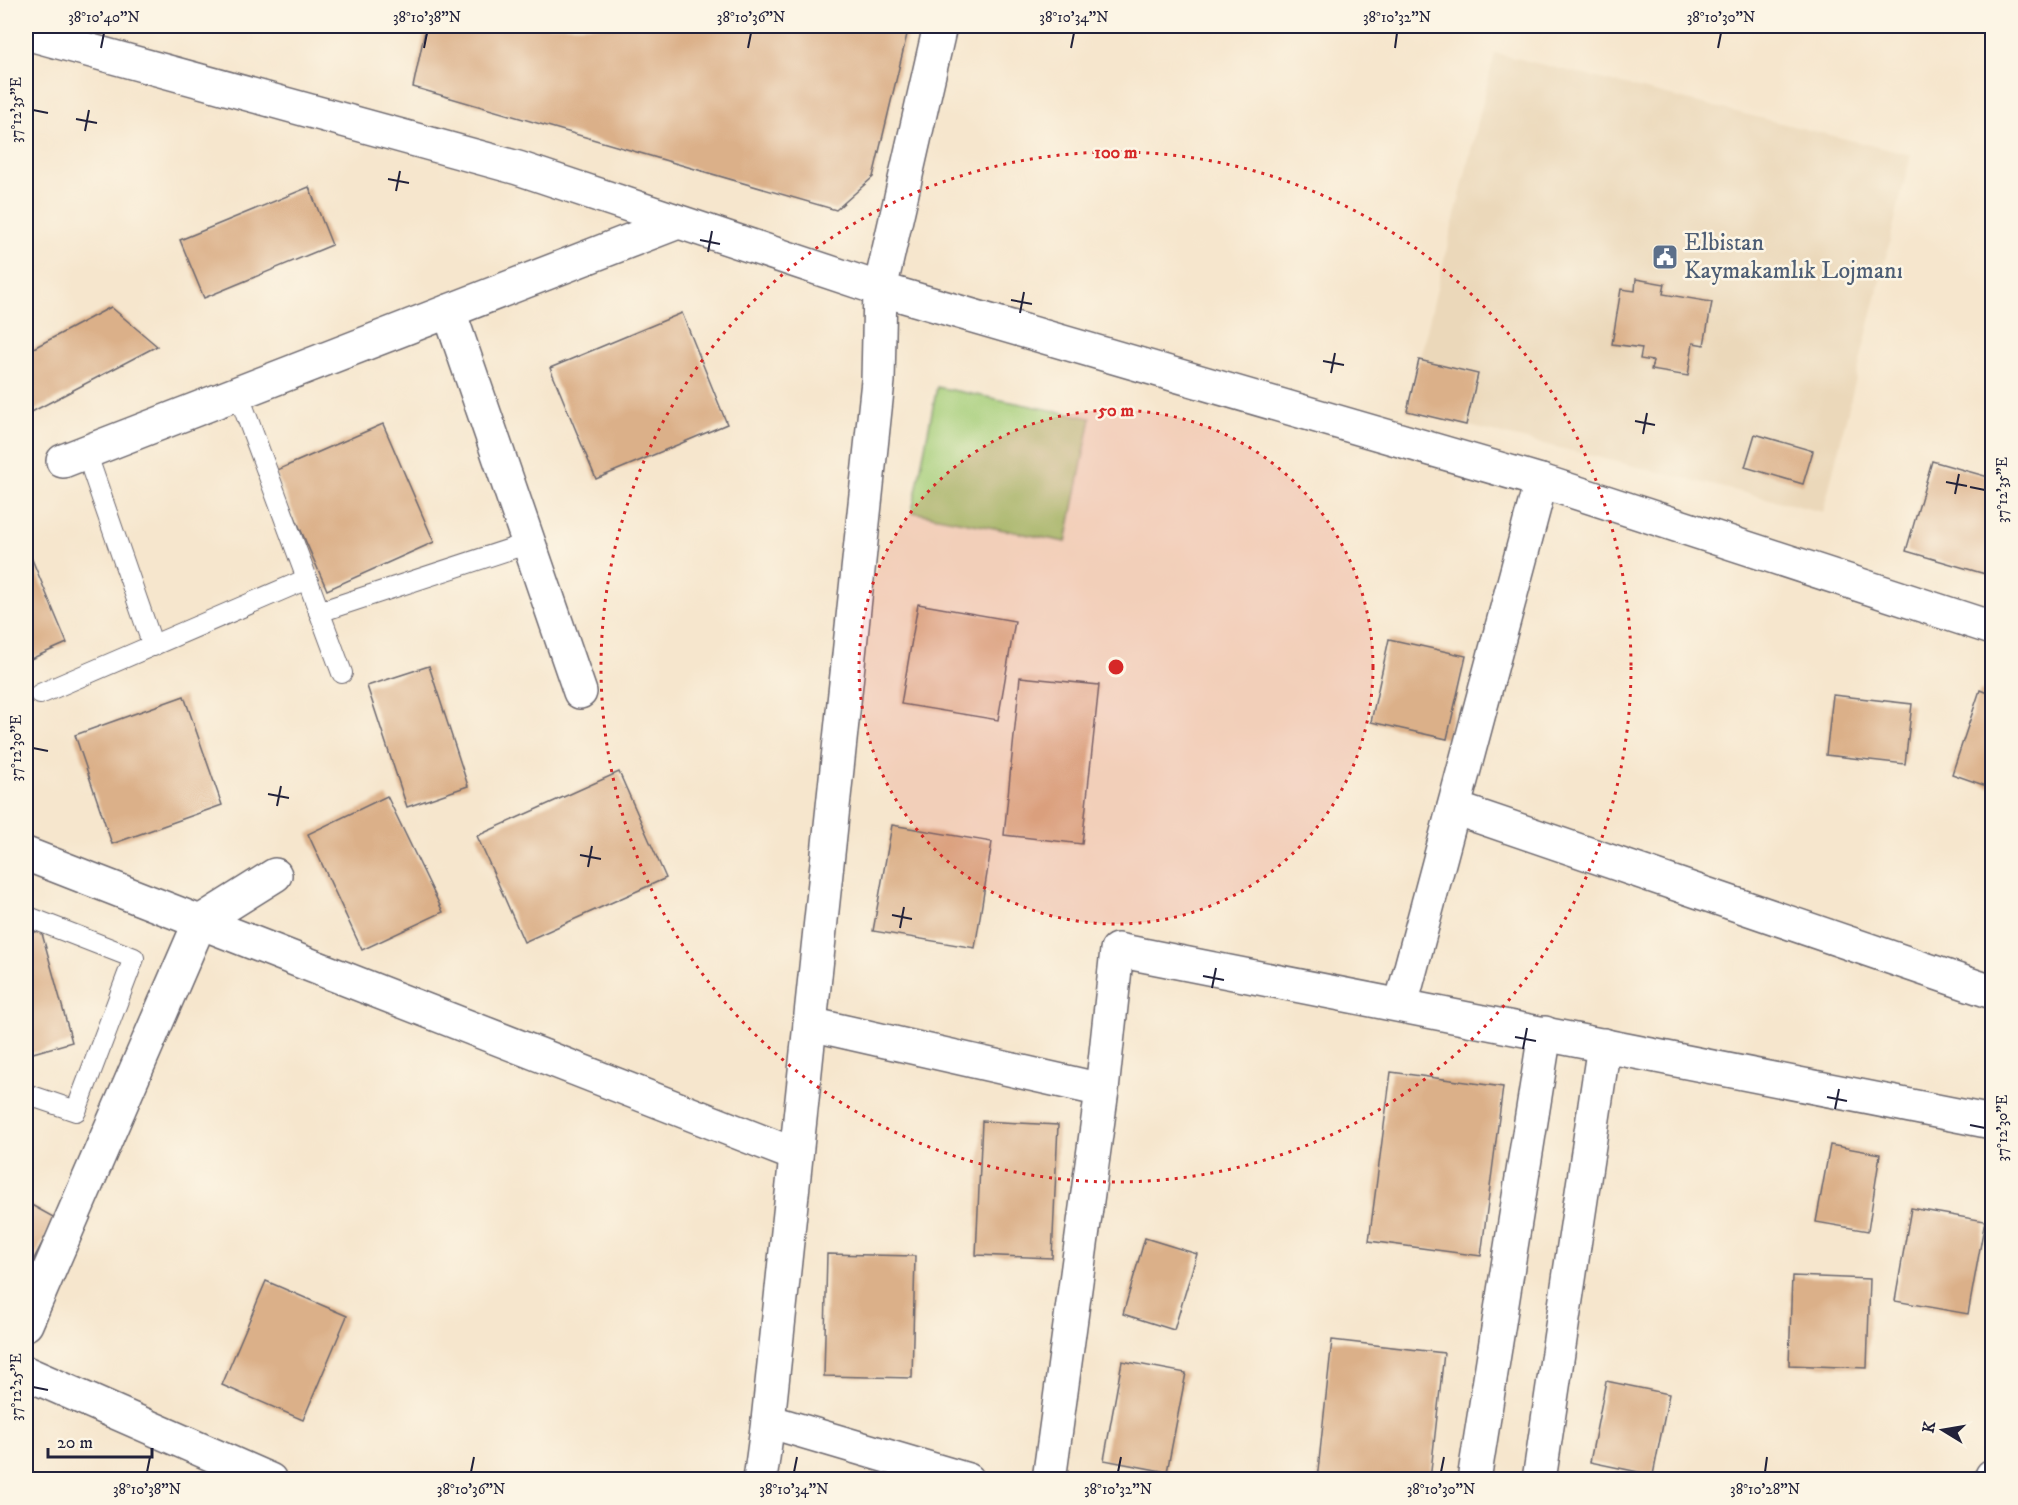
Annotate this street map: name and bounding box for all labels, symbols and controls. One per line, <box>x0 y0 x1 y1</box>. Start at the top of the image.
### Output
text: 38°10'40"N <box>68 8 140 27</box>
text: 38°10'38"N <box>393 8 461 27</box>
text: 38°10'36"N <box>717 8 785 27</box>
text: 38°10'34"N <box>1039 8 1109 27</box>
text: 38°10'32"N <box>1363 8 1431 27</box>
text: 38°10'30"N <box>1687 8 1755 27</box>
text: 37°12'35"E <box>7 77 26 143</box>
text: 100 m <box>1094 142 1138 164</box>
place label: Elbistan Kaymakamlık Lojmanı <box>1684 228 1903 286</box>
public building icon: Elbistan Kaymakamlık Lojmanı <box>1650 242 1680 272</box>
text: 50 m <box>1097 400 1134 422</box>
text: 37°12'35"E <box>1993 457 2012 523</box>
centre of rings <box>1106 657 1126 677</box>
text: 37°12'30"E <box>7 714 26 781</box>
text: 37°12'30"E <box>1993 1094 2012 1161</box>
text: 37°12'25"E <box>7 1353 26 1421</box>
north arrow <box>1913 1400 1973 1460</box>
text: K <box>1918 1419 1940 1435</box>
scale bar <box>48 1421 152 1459</box>
text: 20 m <box>57 1432 93 1454</box>
text: 38°10'38"N <box>113 1480 181 1499</box>
text: 38°10'36"N <box>437 1480 505 1499</box>
text: 38°10'34"N <box>759 1480 829 1499</box>
text: 38°10'32"N <box>1084 1480 1152 1499</box>
text: 38°10'30"N <box>1407 1480 1475 1499</box>
text: 38°10'28"N <box>1730 1480 1800 1499</box>

